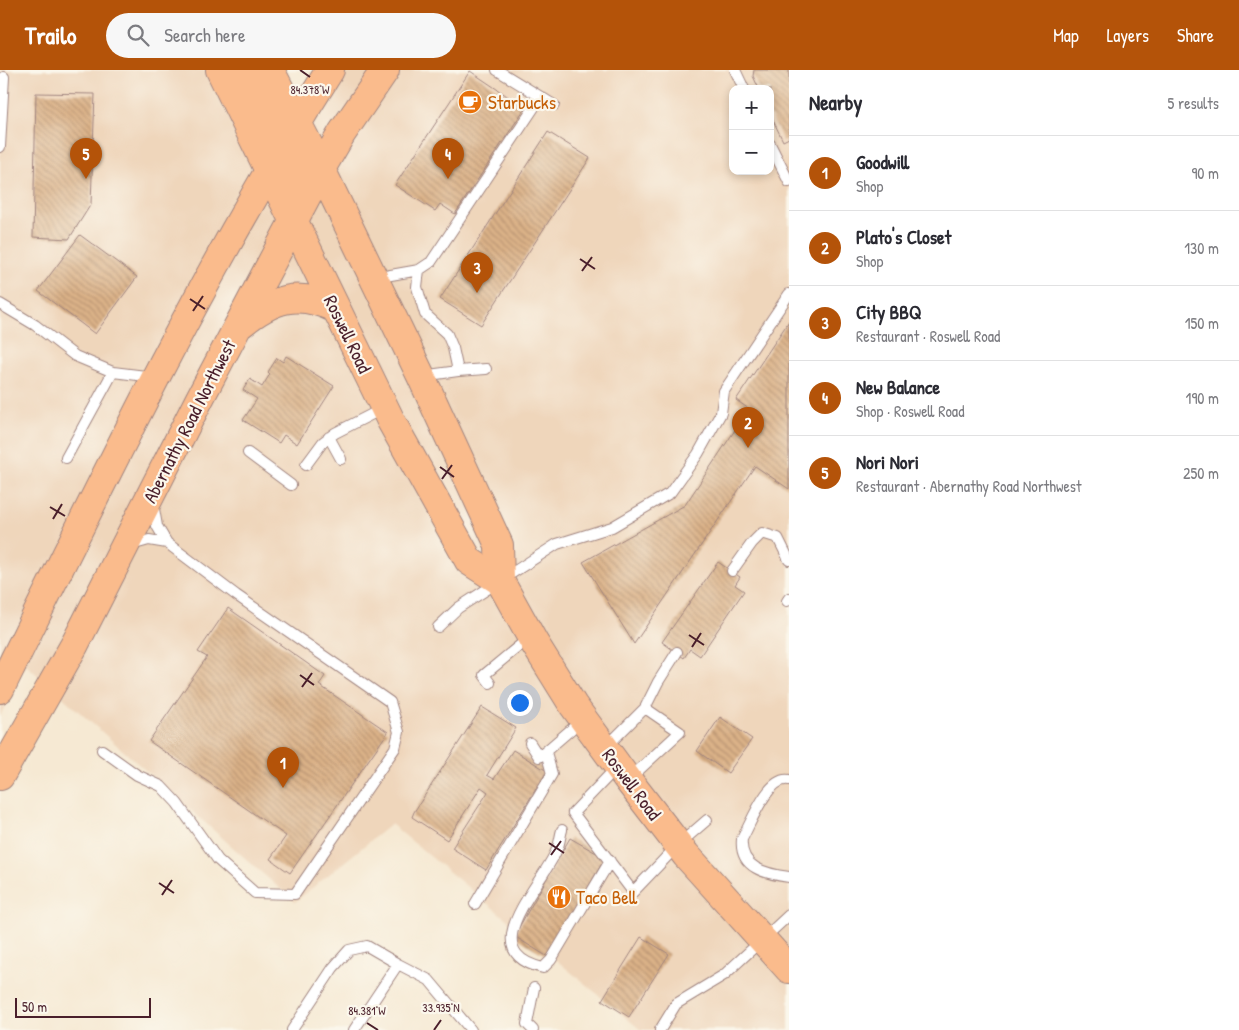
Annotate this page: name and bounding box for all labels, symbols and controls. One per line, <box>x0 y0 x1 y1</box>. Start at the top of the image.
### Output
search box <box>106 13 456 58</box>
text: Trailo <box>25 19 76 51</box>
icon: search <box>124 21 152 49</box>
text: Search here <box>164 22 246 48</box>
text: Map <box>1053 23 1079 48</box>
text: Layers <box>1107 23 1149 48</box>
text: Share <box>1177 23 1214 48</box>
text: 84.378°W <box>291 81 330 98</box>
map controls <box>729 85 774 175</box>
button: + <box>729 85 774 130</box>
text: Nearby <box>809 88 862 117</box>
cafe icon: Starbucks <box>457 89 483 115</box>
place label: Starbucks <box>488 89 556 115</box>
text: 5 results <box>1168 92 1219 114</box>
button: − <box>729 130 774 175</box>
pin: 5 <box>70 138 102 179</box>
pin: 4 <box>432 138 464 179</box>
text: Goodwill <box>856 149 909 175</box>
text: 1 <box>822 162 828 184</box>
text: 90 m <box>1191 162 1219 184</box>
text: Shop <box>856 175 883 197</box>
text: Plato's Closet <box>856 224 951 250</box>
text: 2 <box>821 237 829 259</box>
text: 130 m <box>1184 237 1219 259</box>
text: Shop <box>856 250 883 272</box>
pin: 3 <box>461 252 493 293</box>
street label: Roswell Road <box>318 291 378 378</box>
text: City BBQ <box>856 299 921 325</box>
text: 3 <box>821 312 829 334</box>
text: 150 m <box>1185 312 1219 334</box>
text: Restaurant · Roswell Road <box>856 325 1000 347</box>
street label: Abernathy Road Northwest <box>136 334 242 507</box>
text: New Balance <box>856 374 940 400</box>
text: 4 <box>822 387 828 409</box>
text: 190 m <box>1186 387 1219 409</box>
text: Shop · Roswell Road <box>856 400 964 422</box>
pin: 2 <box>732 407 764 448</box>
text: Nori Nori <box>856 449 919 475</box>
text: 5 <box>822 462 828 484</box>
text: 250 m <box>1183 462 1219 484</box>
text: Restaurant · Abernathy Road Northwest <box>856 475 1082 497</box>
your location <box>507 690 533 716</box>
street label: Roswell Road <box>596 743 668 826</box>
pin: 1 <box>267 747 299 788</box>
restaurant icon: Taco Bell <box>546 884 572 910</box>
place label: Taco Bell <box>576 884 638 910</box>
scale bar <box>15 995 151 1018</box>
text: 50 m <box>22 997 47 1016</box>
text: 33.935°N <box>422 999 460 1016</box>
text: 84.381°W <box>348 1002 386 1019</box>

